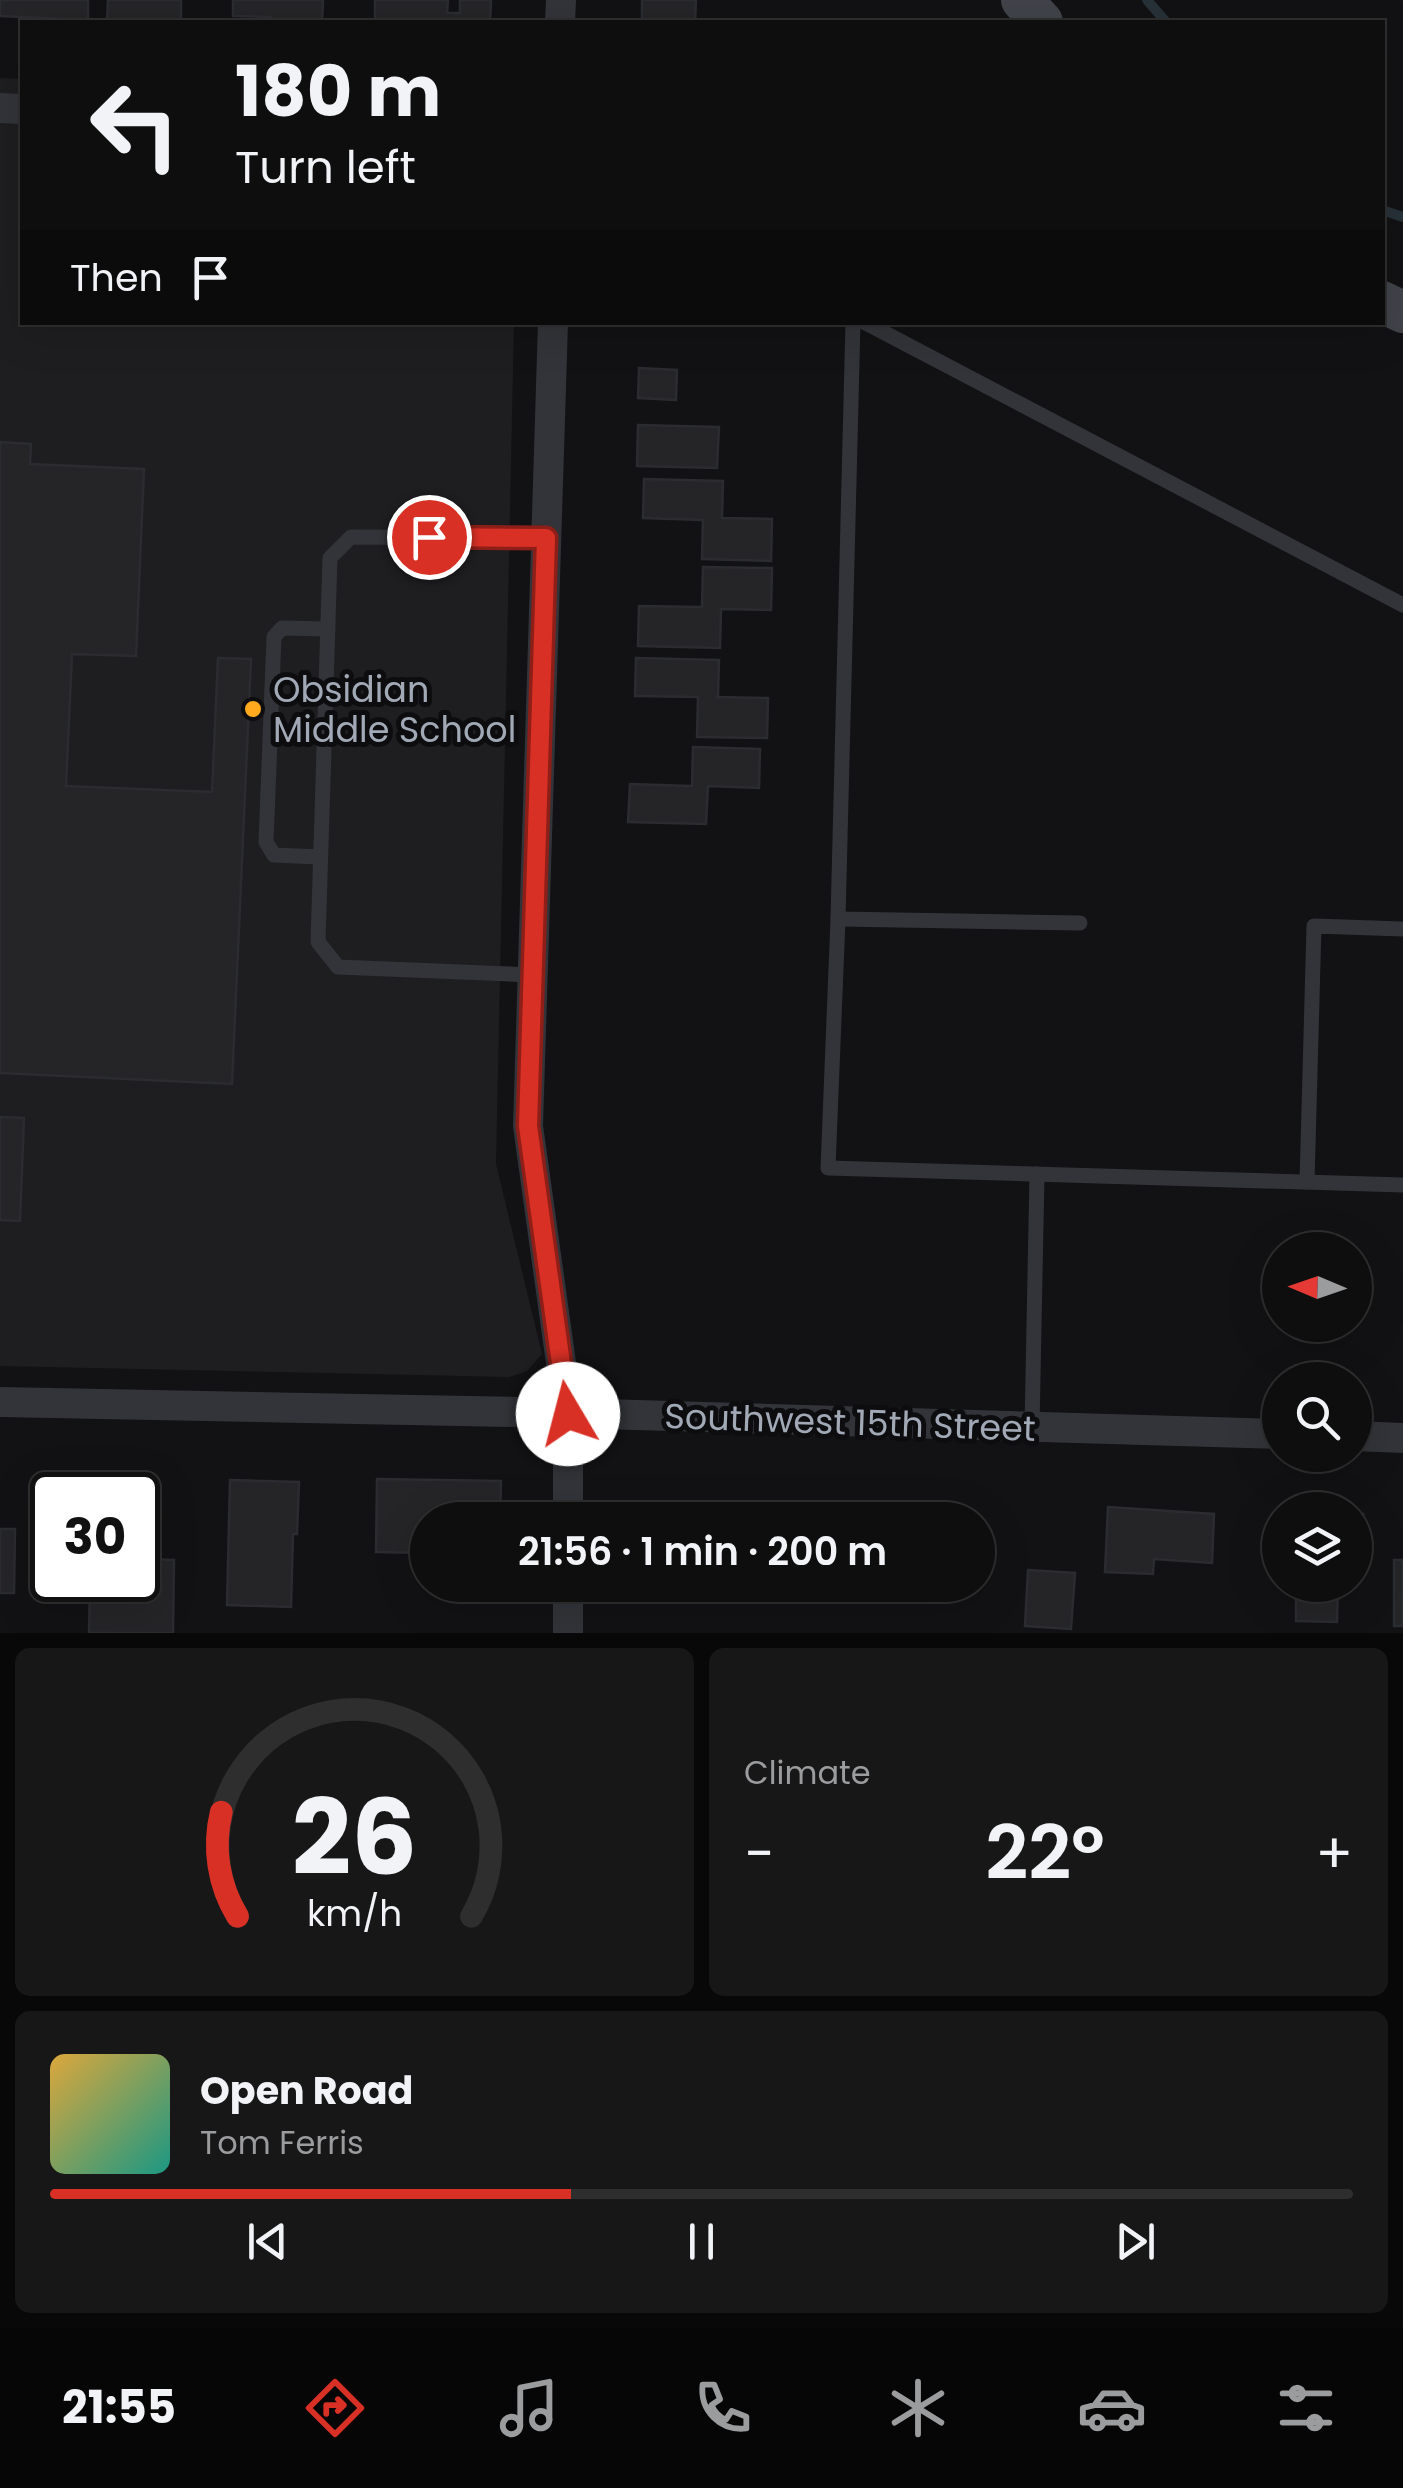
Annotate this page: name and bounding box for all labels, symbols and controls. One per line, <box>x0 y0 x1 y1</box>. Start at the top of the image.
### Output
text: 180 m <box>235 42 441 141</box>
icon: left <box>70 60 200 190</box>
text: Turn left <box>235 136 416 199</box>
icon: arrive <box>183 250 238 305</box>
text: Then <box>70 251 163 304</box>
pin <box>387 495 472 580</box>
icon: arrive <box>402 510 457 565</box>
place label: Obsidian Middle School <box>273 665 516 754</box>
marker: Obsidian Middle School <box>242 698 264 720</box>
north arrow <box>1262 1232 1372 1342</box>
map controls <box>1262 1232 1372 1602</box>
position arrow <box>516 1362 620 1466</box>
button: search <box>1262 1362 1372 1472</box>
street label: Southwest 15th Street <box>664 1391 1036 1453</box>
speed limit sign: 30 <box>30 1472 160 1602</box>
button: layers <box>1262 1492 1372 1602</box>
text: 21:56 · 1 min · 200 m <box>518 1525 887 1578</box>
text: Climate <box>744 1750 871 1795</box>
text: 26 <box>292 1765 417 1910</box>
text: 22° <box>985 1800 1105 1905</box>
text: − <box>744 1815 774 1892</box>
text: + <box>1315 1815 1353 1892</box>
text: km/h <box>307 1888 402 1939</box>
text: Open Road <box>200 2064 413 2117</box>
text: Tom Ferris <box>200 2120 364 2165</box>
icon: previous <box>240 2214 295 2269</box>
icon: pause <box>674 2214 729 2269</box>
icon: next <box>1108 2214 1163 2269</box>
icon: directions <box>300 2373 370 2443</box>
icon: music <box>494 2373 564 2443</box>
icon: phone <box>688 2373 758 2443</box>
icon: climate <box>883 2373 953 2443</box>
icon: car <box>1077 2373 1147 2443</box>
icon: filters <box>1271 2373 1341 2443</box>
text: 21:55 <box>62 2376 176 2439</box>

